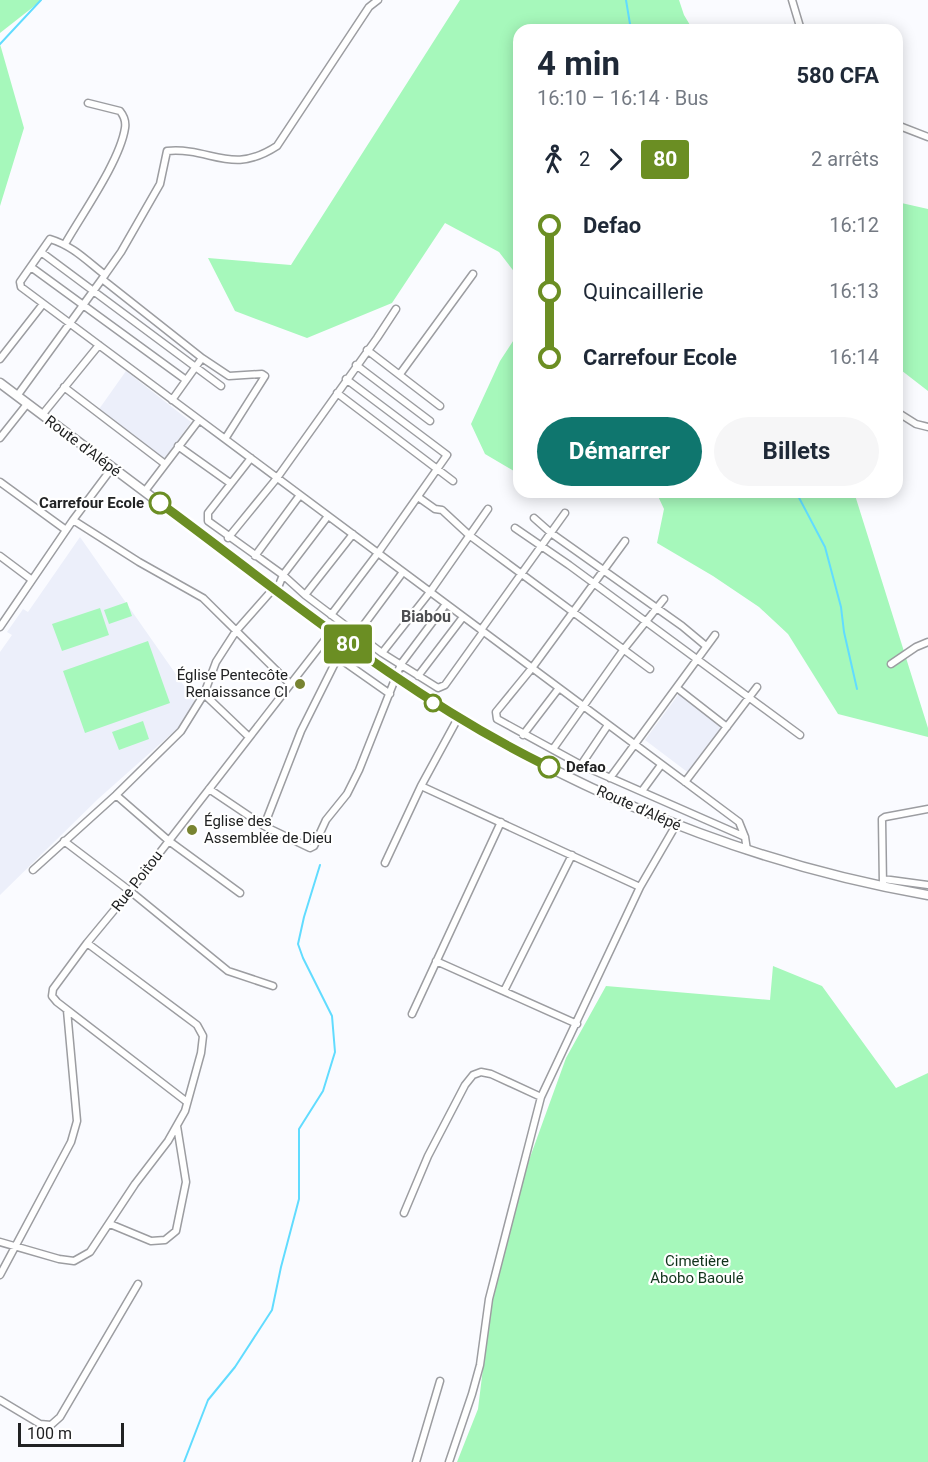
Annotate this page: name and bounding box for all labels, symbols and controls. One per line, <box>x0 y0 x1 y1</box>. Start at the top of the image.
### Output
text: 4 min <box>537 44 620 83</box>
text: 580 CFA <box>796 63 879 88</box>
text: 16:10 – 16:14 · Bus <box>537 86 709 110</box>
icon: walk <box>537 143 570 176</box>
icon: forward <box>599 143 632 176</box>
text: 2 <box>579 147 590 171</box>
text: 80 <box>653 147 677 171</box>
text: 2 arrêts <box>811 147 879 171</box>
text: Defao <box>583 213 641 238</box>
text: 16:12 <box>829 213 879 237</box>
text: Quincaillerie <box>583 279 703 304</box>
text: 16:13 <box>829 279 879 303</box>
text: Carrefour Ecole <box>583 345 737 370</box>
text: 16:14 <box>829 345 879 369</box>
street label: Route d'Alépé <box>41 412 125 480</box>
button: Démarrer <box>537 417 702 486</box>
button: Billets <box>714 417 879 486</box>
marker: Carrefour Ecole <box>149 492 171 514</box>
place label: Carrefour Ecole <box>39 494 144 512</box>
district label: Biabou <box>401 607 451 626</box>
line badge: 80 <box>321 624 375 664</box>
text: 80 <box>336 632 360 656</box>
place label: Église Pentecôte Renaissance CI <box>177 666 288 701</box>
marker: Église Pentecôte Renaissance CI <box>293 677 307 691</box>
unlabelled marker <box>424 694 442 712</box>
marker: Defao <box>538 756 560 778</box>
place label: Defao <box>566 758 606 776</box>
street label: Route d'Alépé <box>594 781 684 835</box>
place label: Église des Assemblée de Dieu <box>204 812 332 847</box>
marker: Église des Assemblée de Dieu <box>185 823 199 837</box>
street label: Rue Poitou <box>108 847 166 915</box>
park label: Cimetière Abobo Baoulé <box>650 1252 744 1287</box>
scale bar <box>18 1420 124 1448</box>
text: 100 m <box>27 1424 72 1443</box>

